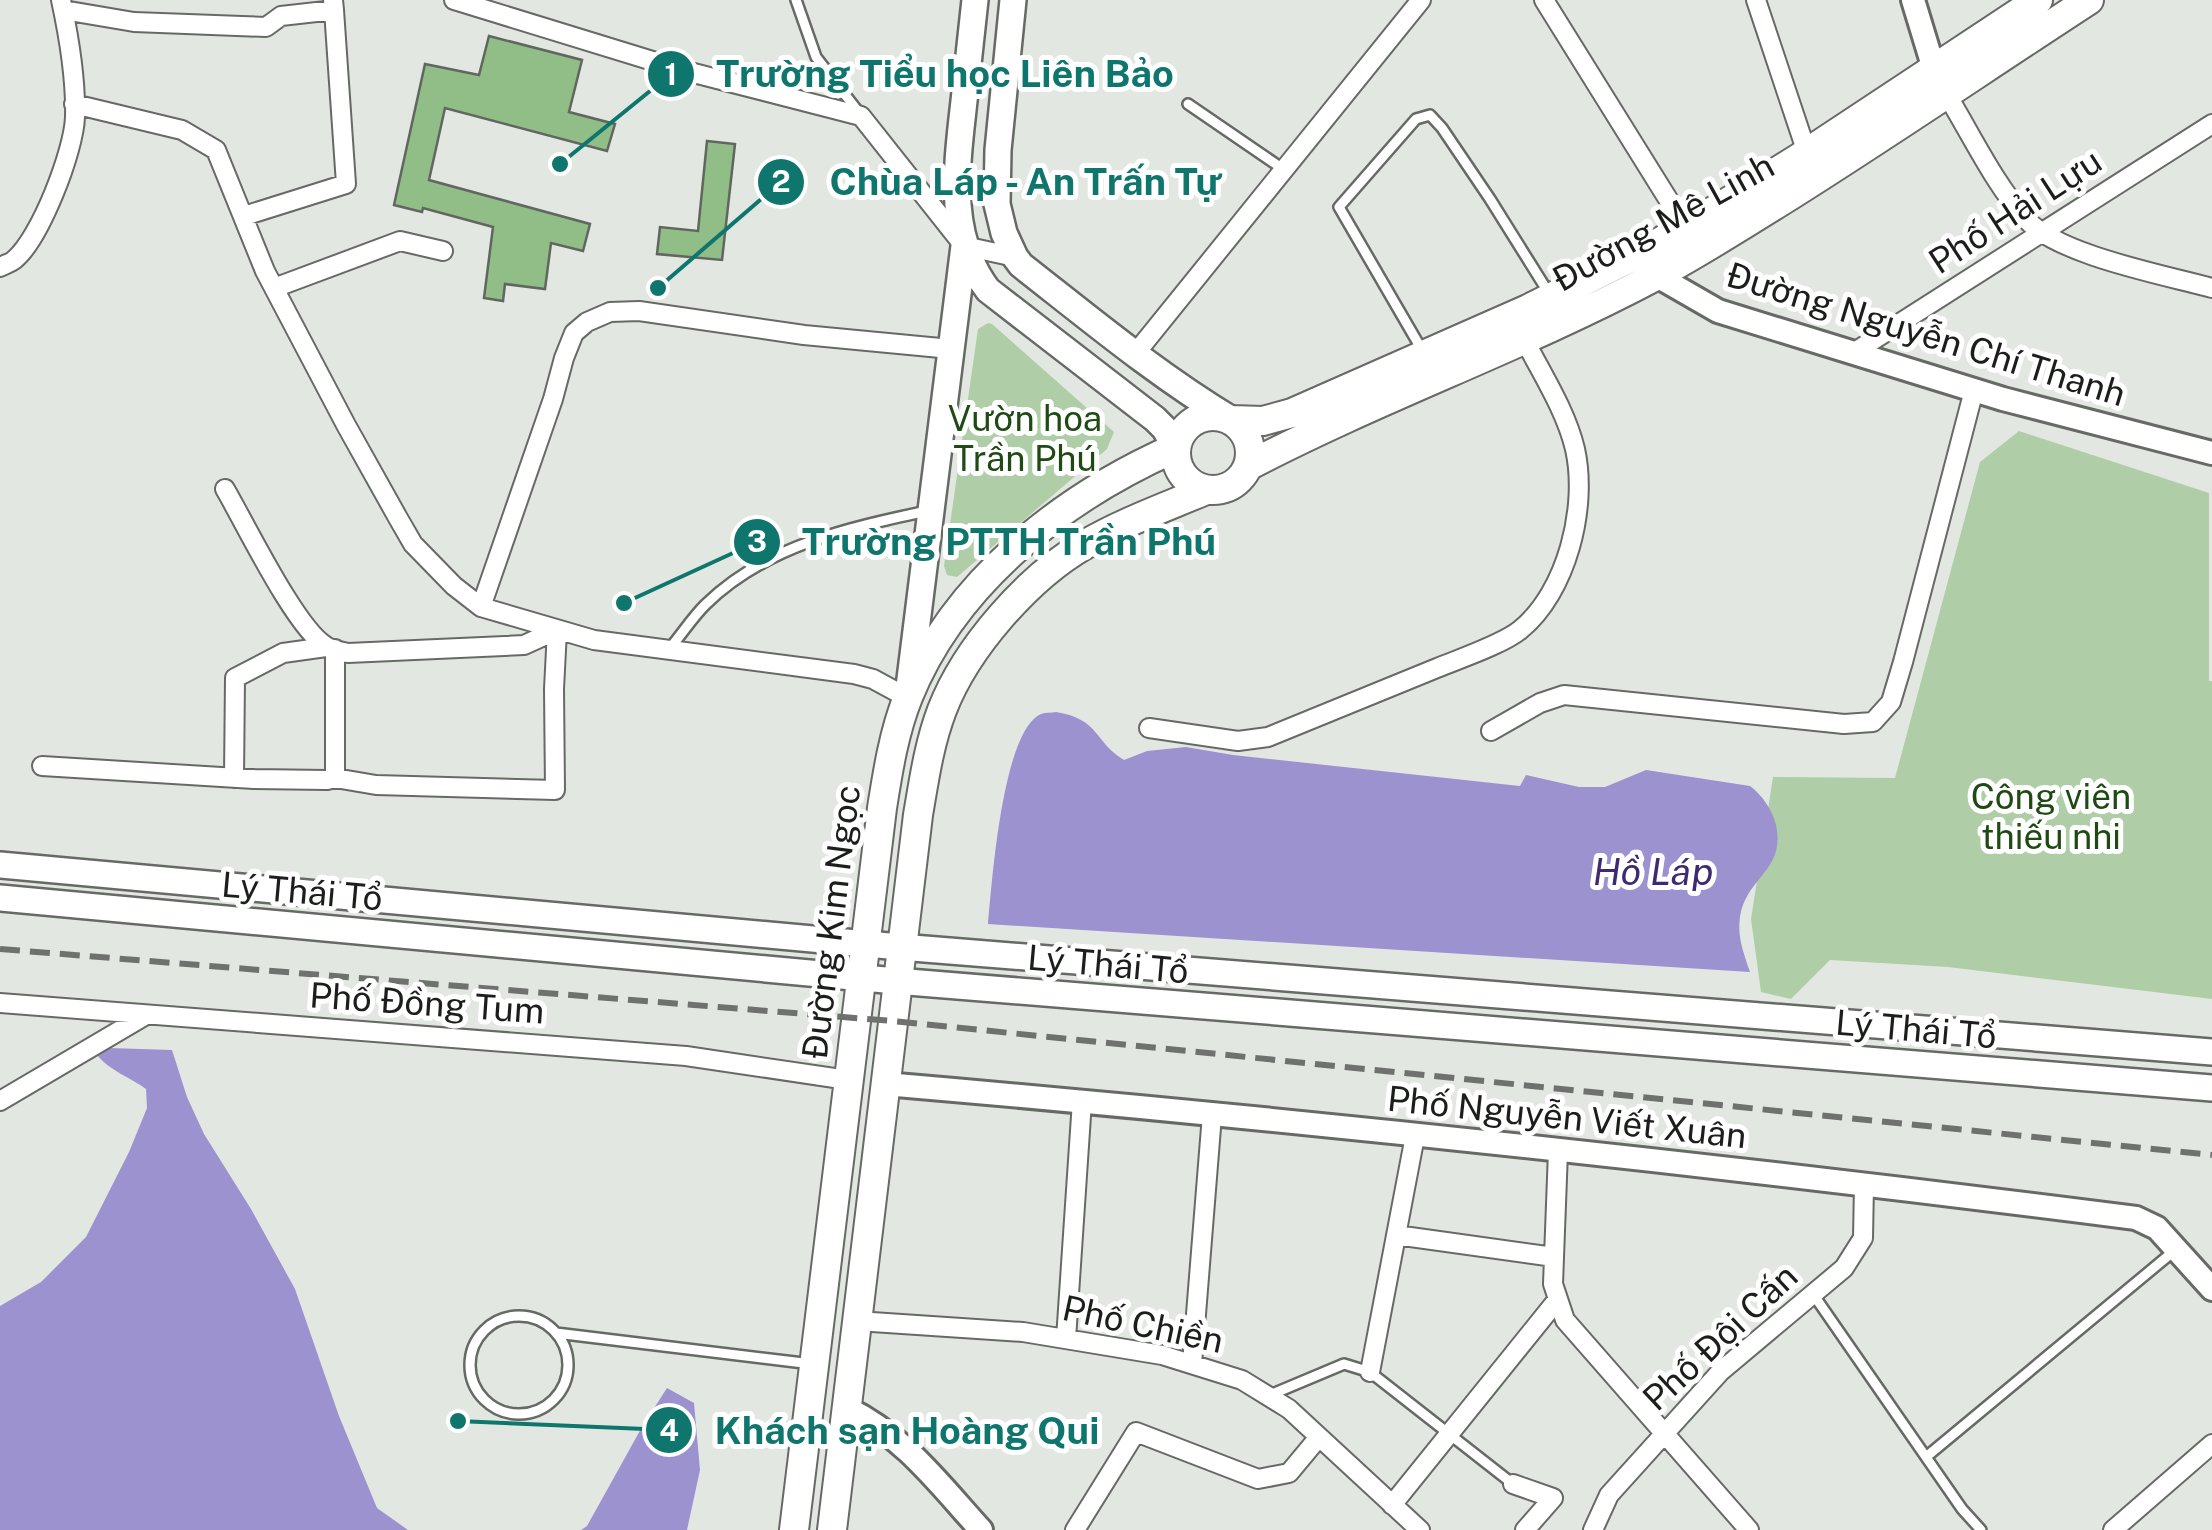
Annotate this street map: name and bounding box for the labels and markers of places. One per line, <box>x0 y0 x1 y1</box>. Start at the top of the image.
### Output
callout: Trường Tiểu học Liên Bảo <box>646 40 1194 108</box>
callout: Chùa Láp - An Trấn Tự <box>756 148 1245 216</box>
callout: Trường PTTH Trần Phú <box>732 508 1236 576</box>
callout: Khách sạn Hoàng Qui <box>644 1396 1119 1464</box>

